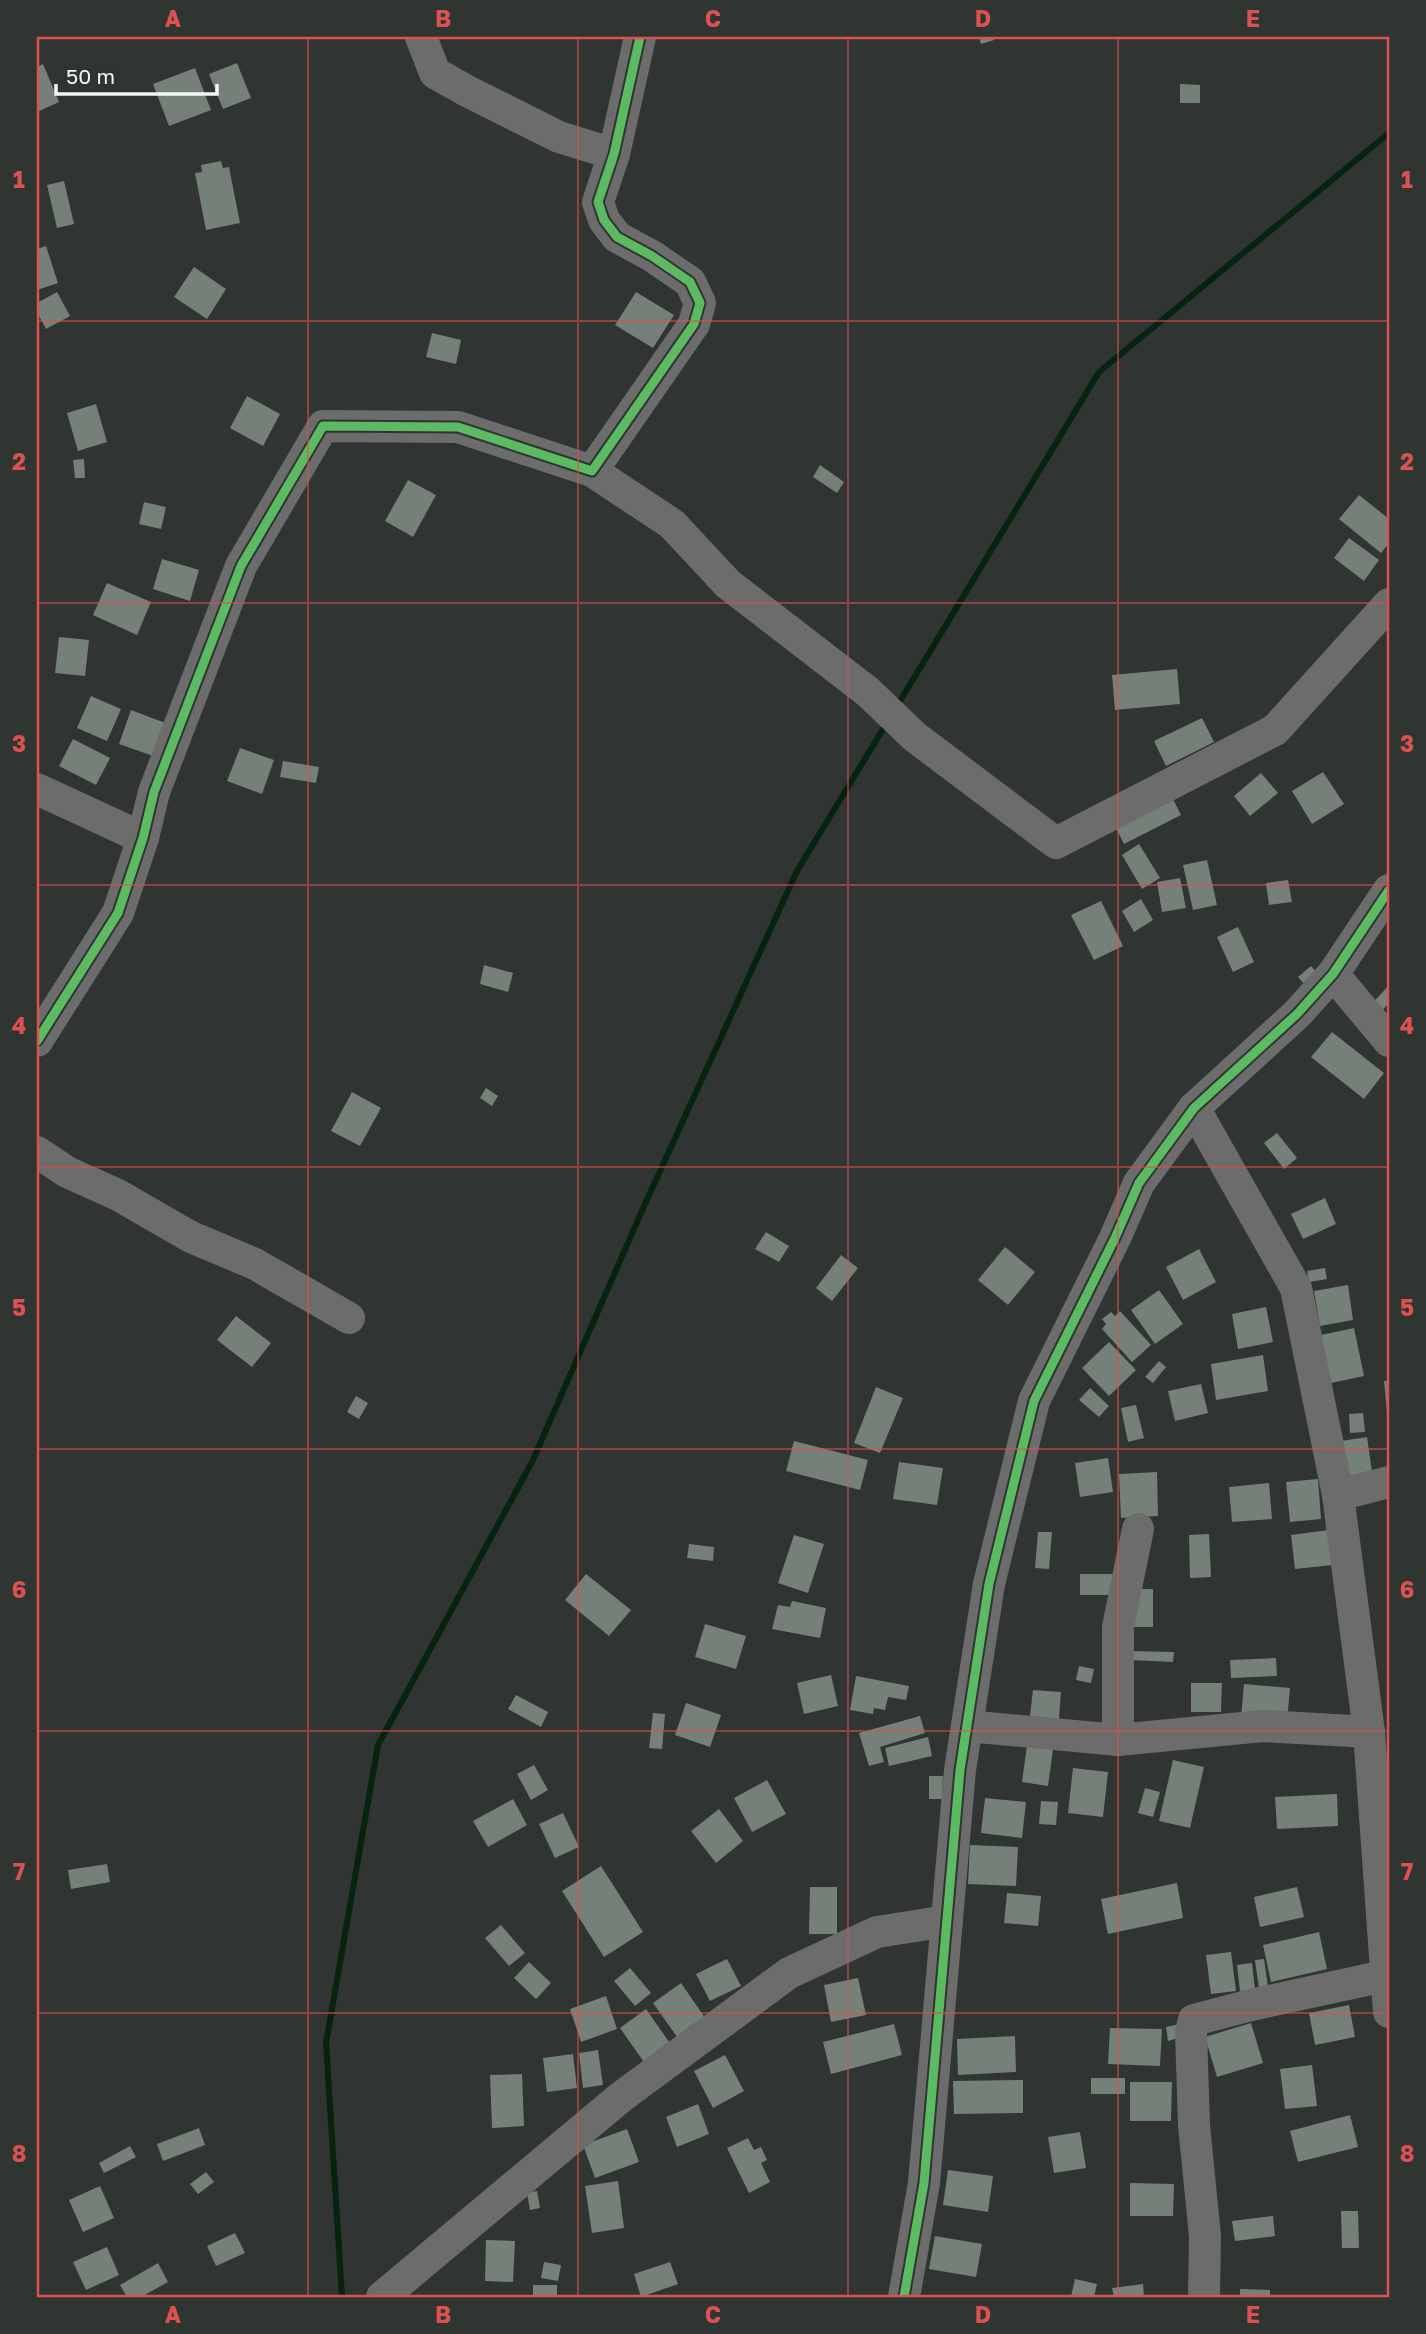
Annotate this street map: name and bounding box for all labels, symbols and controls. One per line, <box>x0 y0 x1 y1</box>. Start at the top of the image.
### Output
text: A <box>165 4 182 32</box>
text: B <box>435 4 451 32</box>
text: C <box>705 4 721 32</box>
text: D <box>975 4 991 32</box>
text: E <box>1246 4 1260 32</box>
scale bar <box>56 52 217 96</box>
text: 50 m <box>66 63 115 89</box>
text: 1 <box>13 165 25 193</box>
text: 1 <box>1401 165 1413 193</box>
text: 2 <box>12 447 26 475</box>
text: 2 <box>1400 447 1414 475</box>
text: 3 <box>12 729 26 757</box>
text: 3 <box>1400 729 1414 757</box>
text: 4 <box>12 1011 26 1039</box>
text: 4 <box>1400 1011 1414 1039</box>
text: 5 <box>12 1293 26 1321</box>
text: 5 <box>1400 1293 1414 1321</box>
text: 6 <box>12 1575 26 1603</box>
text: 6 <box>1400 1575 1414 1603</box>
text: 7 <box>13 1857 25 1885</box>
text: 7 <box>1401 1857 1413 1885</box>
text: 8 <box>12 2139 26 2167</box>
text: 8 <box>1400 2139 1414 2167</box>
text: A <box>165 2300 182 2328</box>
text: B <box>435 2300 451 2328</box>
text: C <box>705 2300 721 2328</box>
text: D <box>975 2300 991 2328</box>
text: E <box>1246 2300 1260 2328</box>

